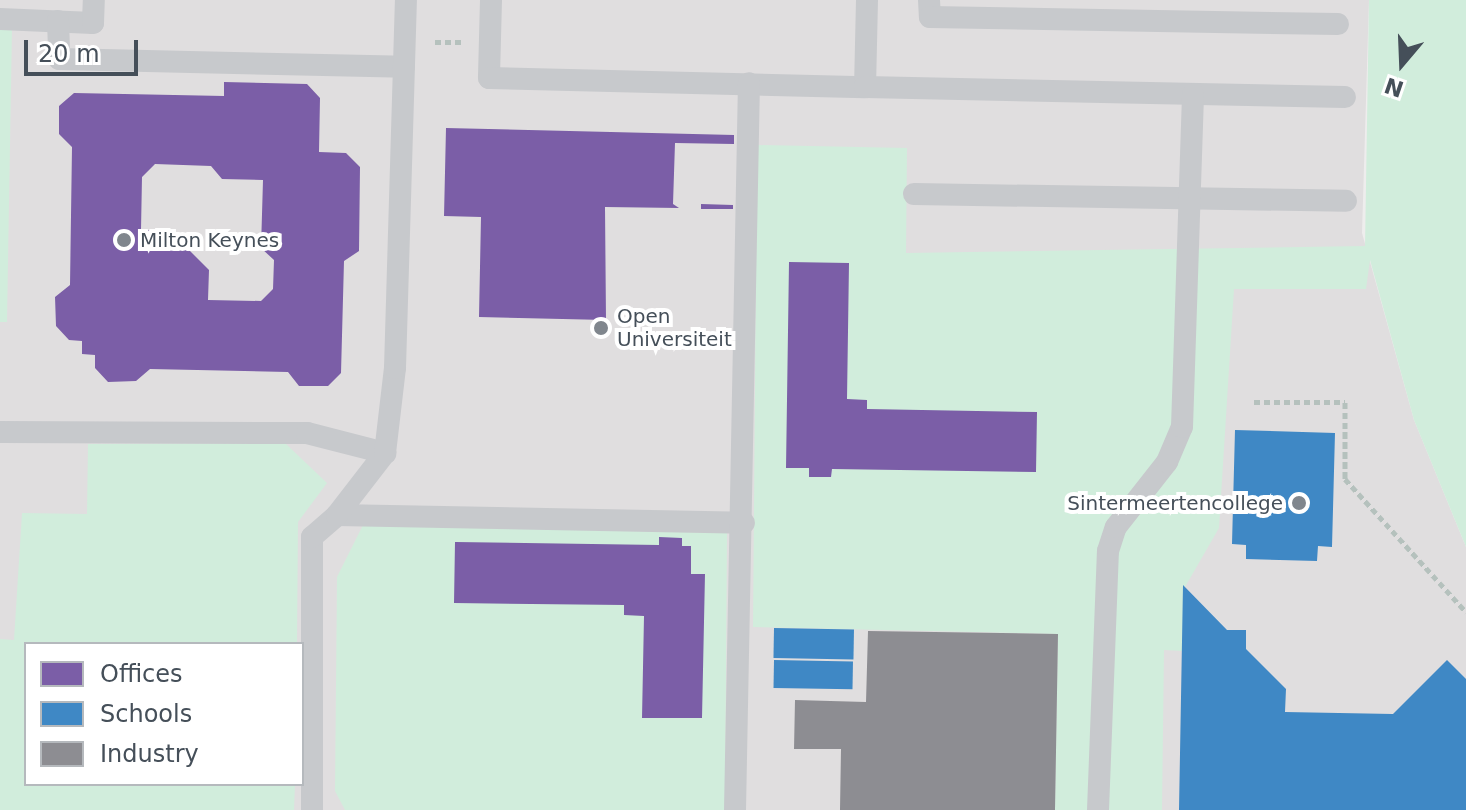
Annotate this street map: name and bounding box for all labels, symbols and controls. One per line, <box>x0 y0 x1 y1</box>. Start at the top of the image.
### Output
scale bar <box>28 24 142 74</box>
north arrow <box>1362 24 1442 104</box>
text: 20 m <box>38 40 100 68</box>
text: N <box>1381 72 1407 102</box>
place label: Milton Keynes <box>140 228 279 252</box>
marker: Milton Keynes <box>115 231 133 249</box>
place label: Open Universiteit <box>617 304 732 351</box>
marker: Open Universiteit <box>592 319 610 337</box>
place label: Sintermeertencollege <box>1067 491 1283 515</box>
marker: Sintermeertencollege <box>1290 494 1308 512</box>
legend <box>24 642 304 786</box>
text: Offices <box>100 660 183 688</box>
text: Schools <box>100 700 192 728</box>
text: Industry <box>100 740 199 768</box>

